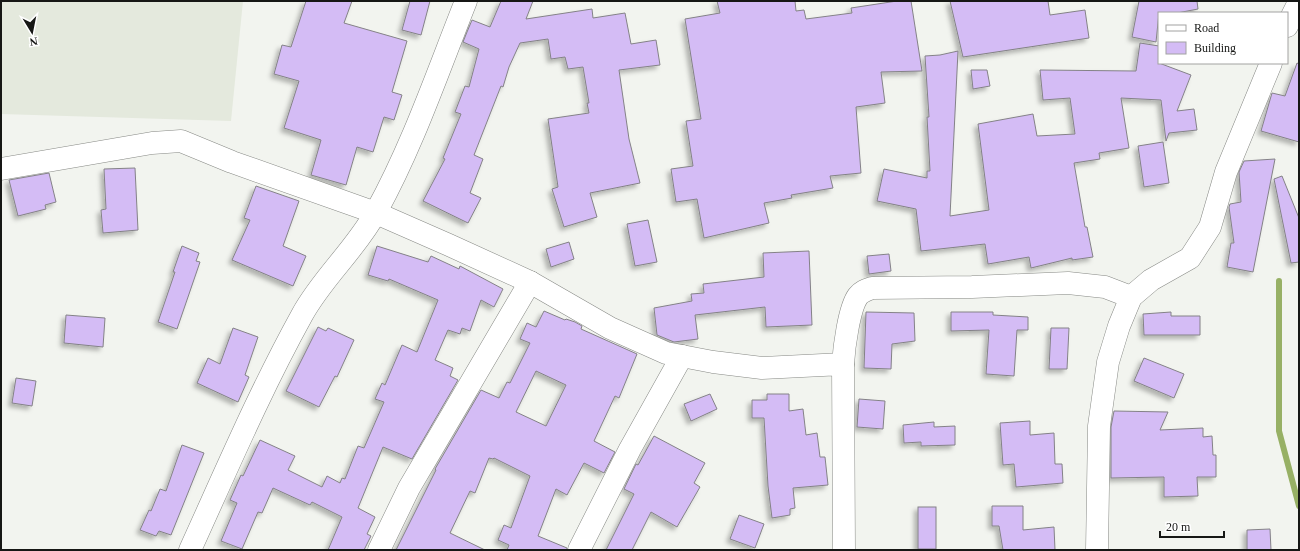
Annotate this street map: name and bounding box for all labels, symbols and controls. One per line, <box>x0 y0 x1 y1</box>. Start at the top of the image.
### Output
north arrow <box>12 12 52 52</box>
legend <box>1158 12 1288 64</box>
text: Road <box>1194 21 1219 35</box>
text: N <box>29 35 39 48</box>
text: Building <box>1194 41 1236 55</box>
scale bar <box>1160 513 1224 539</box>
text: 20 m <box>1166 520 1191 534</box>

